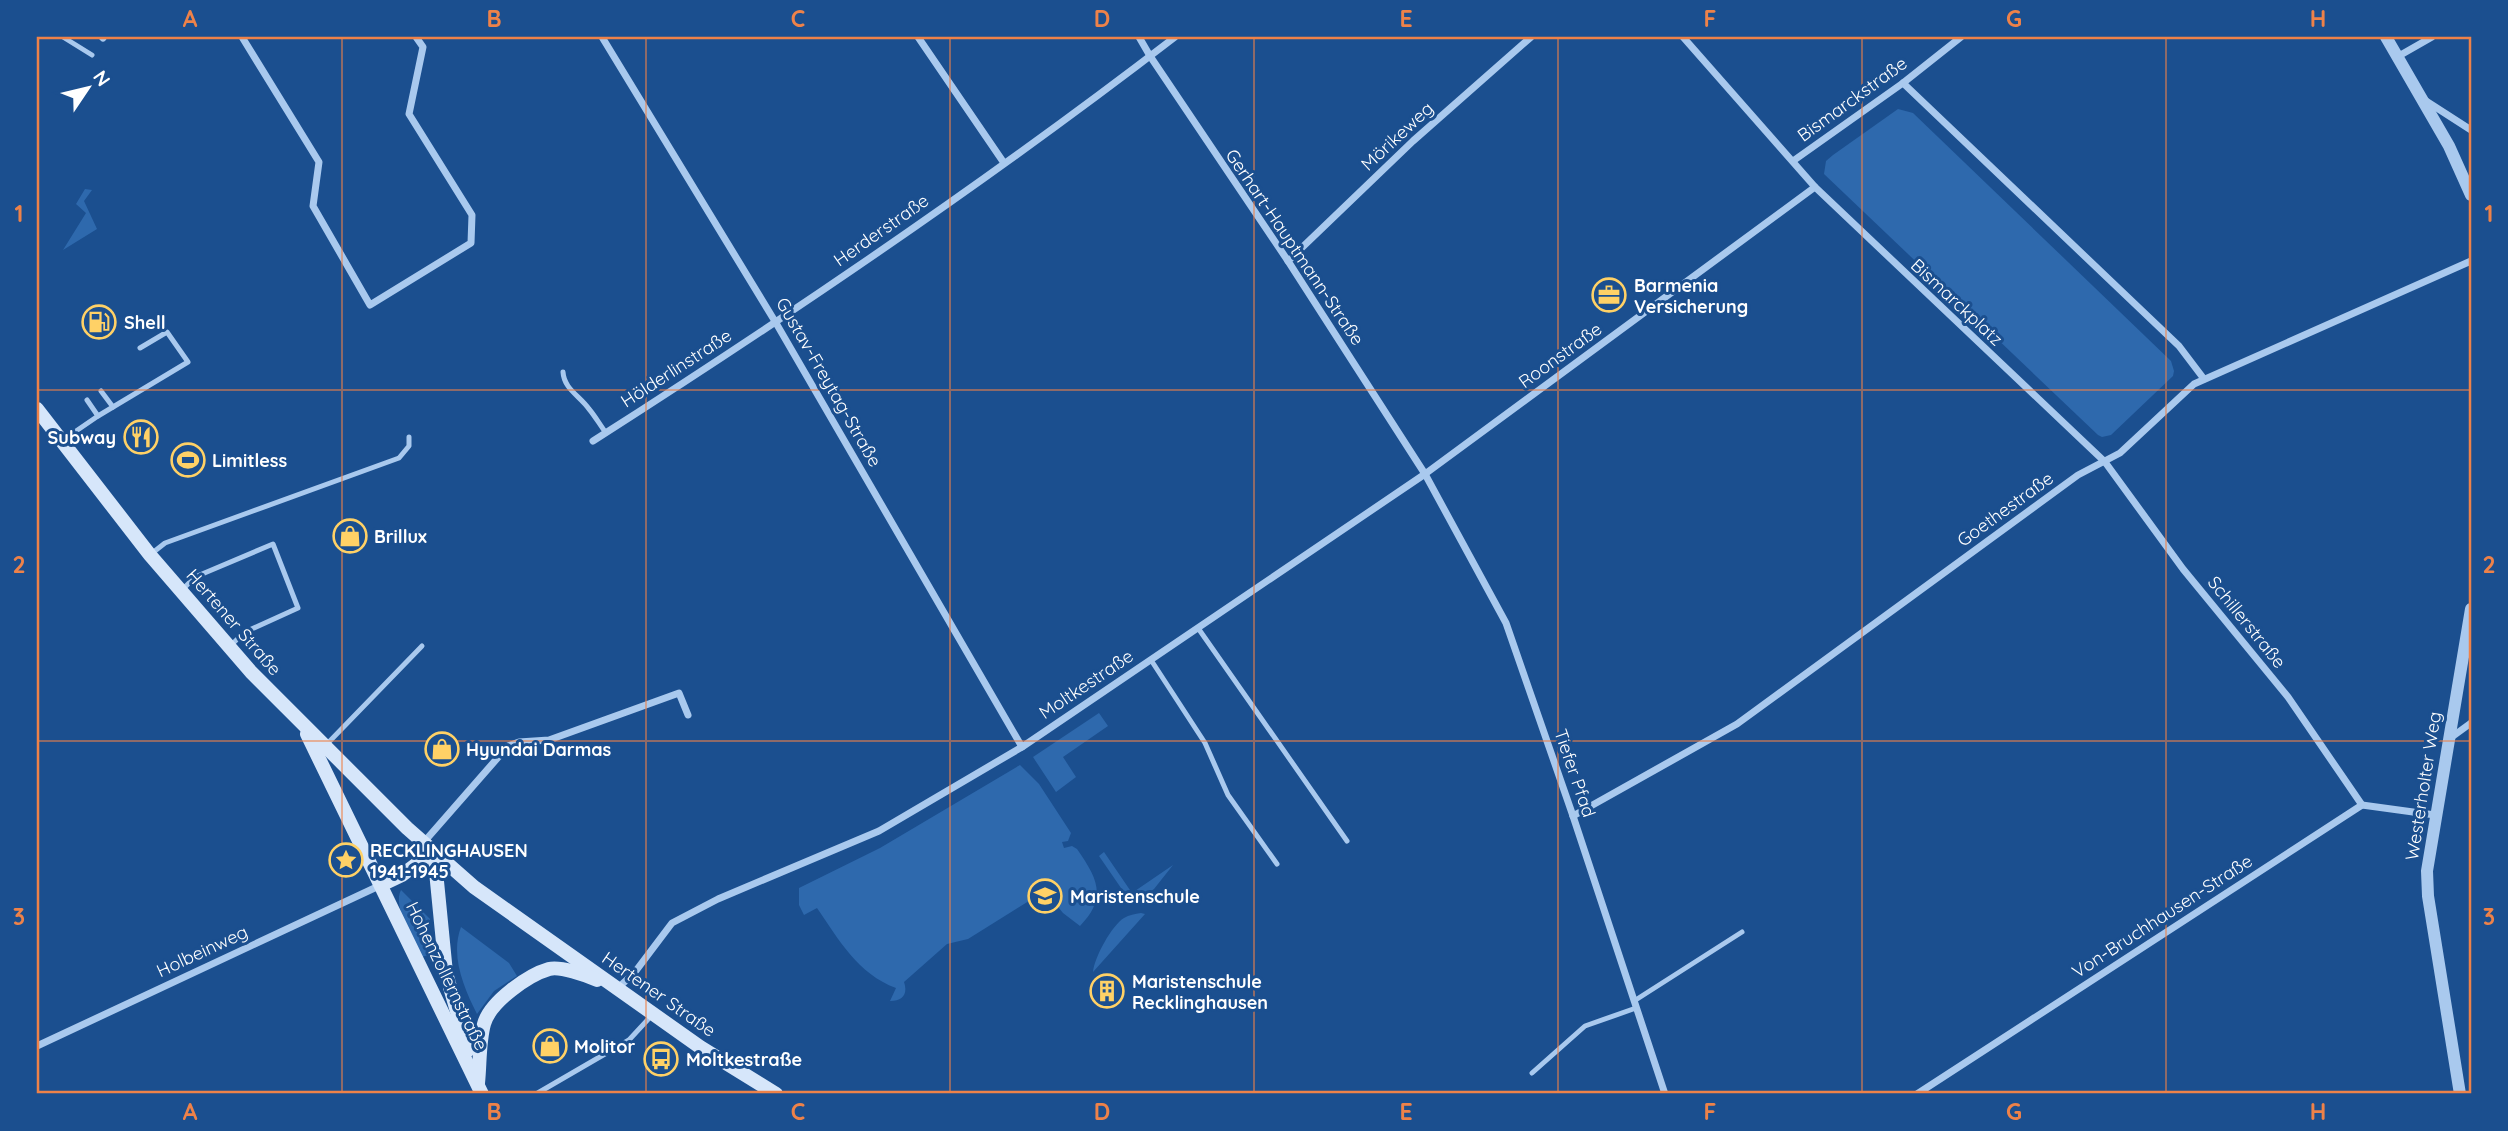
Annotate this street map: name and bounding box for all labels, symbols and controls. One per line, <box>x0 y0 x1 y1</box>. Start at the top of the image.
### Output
text: A <box>183 4 198 33</box>
text: B <box>486 4 502 33</box>
text: C <box>791 4 805 33</box>
text: D <box>1094 4 1110 33</box>
text: E <box>1399 4 1413 33</box>
text: F <box>1704 4 1716 33</box>
text: G <box>2006 4 2022 33</box>
text: H <box>2310 4 2326 33</box>
street label: Bismarckstraße <box>1793 51 1911 147</box>
north arrow <box>52 52 122 122</box>
text: N <box>88 66 116 91</box>
street label: Mörikeweg <box>1356 97 1438 175</box>
street label: Gerhart-Hauptmann-Straße <box>1221 144 1369 350</box>
street label: Herderstraße <box>829 189 933 271</box>
text: 1 <box>15 199 23 228</box>
text: 1 <box>2485 199 2493 228</box>
street label: Bismarckplatz <box>1906 254 2008 350</box>
place label: Barmenia Versicherung <box>1634 274 1748 318</box>
office icon: Barmenia Versicherung <box>1590 276 1628 314</box>
street label: Gustav-Freytag-Straße <box>771 293 887 471</box>
fuel station icon: Shell <box>80 303 118 341</box>
place label: Shell <box>124 311 166 334</box>
street label: Roonstraße <box>1514 317 1606 393</box>
street label: Hölderlinstraße <box>616 324 736 412</box>
restaurant icon: Subway <box>122 418 160 456</box>
place label: Subway <box>48 426 116 449</box>
sports icon: Limitless <box>169 441 207 479</box>
place label: Limitless <box>212 449 288 472</box>
street label: Goethestraße <box>1952 466 2058 552</box>
shop icon: Brillux <box>331 517 369 555</box>
place label: Brillux <box>374 525 427 548</box>
text: 2 <box>12 550 26 579</box>
text: 2 <box>2482 550 2496 579</box>
street label: Hertener Straße <box>182 564 286 680</box>
street label: Schillerstraße <box>2203 571 2291 673</box>
street label: Moltkestraße <box>1035 644 1137 724</box>
street label: Westerholter Weg <box>2400 710 2446 862</box>
street label: Tiefer Pfad <box>1549 726 1601 820</box>
shop icon: Hyundai Darmas <box>423 730 461 768</box>
place label: Hyundai Darmas <box>466 738 612 761</box>
place label: RECKLINGHAUSEN 1941-1945 <box>370 839 528 883</box>
place icon: RECKLINGHAUSEN 1941-1945 <box>327 841 365 879</box>
street label: Von-Bruchhausen-Straße <box>2067 849 2257 983</box>
school or university icon: Maristenschule <box>1026 877 1064 915</box>
place label: Maristenschule <box>1070 885 1200 908</box>
street label: Hohenzollernstraße <box>401 898 493 1054</box>
text: 3 <box>13 902 25 931</box>
text: 3 <box>2483 902 2495 931</box>
street label: Holbeinweg <box>153 920 251 982</box>
street label: Hertener Straße <box>598 946 720 1042</box>
place label: Maristenschule Recklinghausen <box>1132 970 1268 1014</box>
building icon: Maristenschule Recklinghausen <box>1088 972 1126 1010</box>
shop icon: Molitor <box>531 1027 569 1065</box>
place label: Molitor <box>574 1035 636 1058</box>
bus stop icon: Moltkestraße <box>642 1040 680 1078</box>
place label: Moltkestraße <box>686 1048 802 1071</box>
text: A <box>183 1097 198 1126</box>
text: B <box>486 1097 502 1126</box>
text: C <box>791 1097 805 1126</box>
text: D <box>1094 1097 1110 1126</box>
text: E <box>1399 1097 1413 1126</box>
text: F <box>1704 1097 1716 1126</box>
text: G <box>2006 1097 2022 1126</box>
text: H <box>2310 1097 2326 1126</box>

